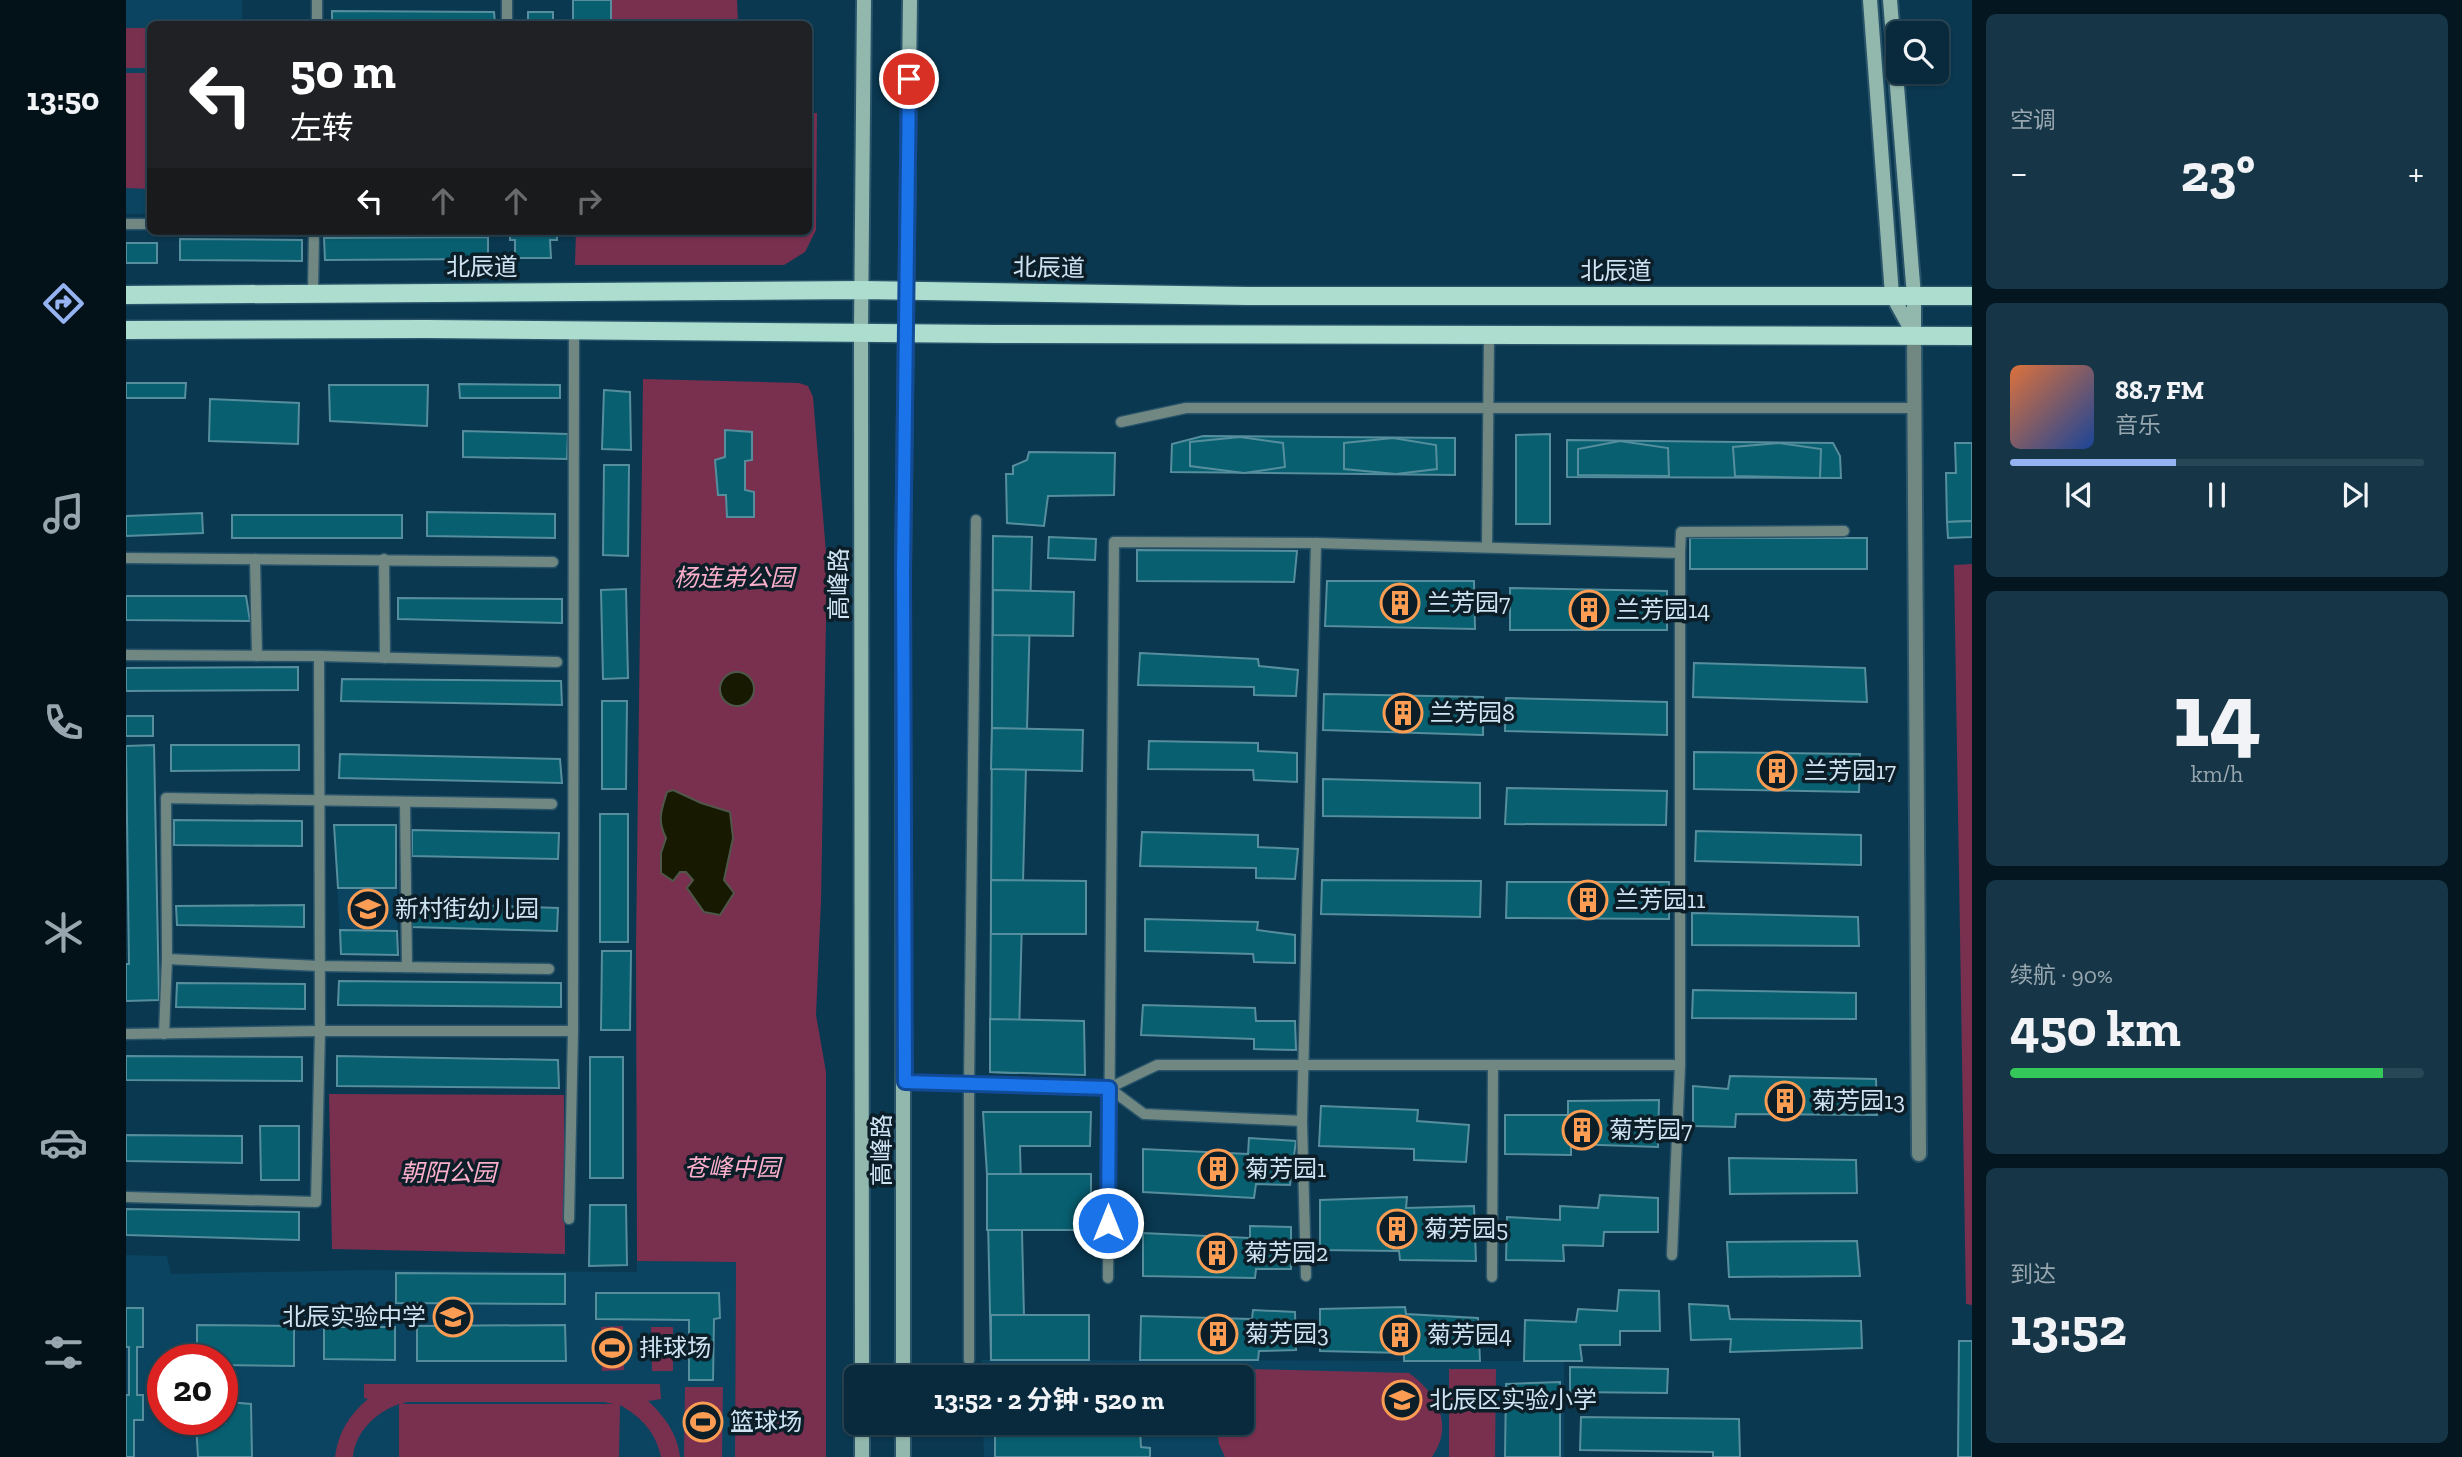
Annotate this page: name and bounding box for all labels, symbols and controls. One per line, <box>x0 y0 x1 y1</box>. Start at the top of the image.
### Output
map controls <box>1886 21 1949 84</box>
button: search <box>1886 21 1949 84</box>
text: 50 m <box>290 42 396 101</box>
icon: left <box>175 49 266 140</box>
pin <box>879 49 939 109</box>
icon: arrive <box>890 60 928 98</box>
text: 13:50 <box>26 80 100 118</box>
text: 空调 <box>2010 106 2056 134</box>
text: 左转 <box>290 109 354 147</box>
text: 23° <box>2181 142 2255 204</box>
text: − <box>2010 150 2028 196</box>
text: + <box>2408 150 2424 196</box>
icon: left <box>351 182 389 220</box>
icon: ahead <box>424 182 462 220</box>
icon: ahead <box>497 182 535 220</box>
icon: right <box>570 182 608 220</box>
street label: 北辰道 <box>446 252 518 281</box>
street label: 北辰道 <box>1013 252 1085 283</box>
street label: 北辰道 <box>1580 256 1652 285</box>
icon: directions <box>39 279 88 328</box>
text: 88.7 FM <box>2115 374 2204 406</box>
text: 音乐 <box>2115 411 2161 439</box>
icon: previous <box>2060 476 2098 514</box>
icon: pause <box>2198 476 2236 514</box>
icon: next <box>2336 476 2374 514</box>
icon: music <box>39 489 88 538</box>
street label: 高峰路 <box>824 548 853 620</box>
park label: 杨连弟公园 <box>674 563 797 592</box>
building icon: 兰芳园7 <box>1379 582 1421 624</box>
place label: 兰芳园7 <box>1427 588 1510 617</box>
building icon: 兰芳园14 <box>1568 589 1610 631</box>
place label: 兰芳园14 <box>1616 595 1710 624</box>
text: 14 <box>2173 660 2261 769</box>
building icon: 兰芳园8 <box>1382 692 1424 734</box>
icon: phone <box>39 698 88 747</box>
place label: 兰芳园8 <box>1430 698 1515 727</box>
building icon: 兰芳园17 <box>1756 750 1798 792</box>
place label: 兰芳园17 <box>1804 756 1896 785</box>
text: km/h <box>2191 760 2243 788</box>
building icon: 兰芳园11 <box>1567 879 1609 921</box>
place label: 兰芳园11 <box>1615 885 1705 914</box>
school or university icon: 新村街幼儿园 <box>347 888 389 930</box>
place label: 新村街幼儿园 <box>395 894 539 923</box>
icon: climate <box>39 908 88 957</box>
text: 续航 · 90% <box>2010 961 2113 989</box>
text: 450 km <box>2010 997 2181 1059</box>
building icon: 菊芳园13 <box>1764 1080 1806 1122</box>
place label: 菊芳园13 <box>1812 1086 1905 1115</box>
building icon: 菊芳园7 <box>1561 1109 1603 1151</box>
street label: 高峰路 <box>867 1114 896 1186</box>
place label: 菊芳园7 <box>1609 1115 1692 1144</box>
icon: car <box>39 1118 88 1167</box>
building icon: 菊芳园1 <box>1197 1148 1239 1190</box>
park label: 苍峰中园 <box>684 1153 783 1182</box>
place label: 菊芳园1 <box>1245 1154 1326 1183</box>
park label: 朝阳公园 <box>400 1158 499 1187</box>
position arrow <box>1071 1186 1145 1260</box>
building icon: 菊芳园5 <box>1376 1208 1418 1250</box>
place label: 菊芳园5 <box>1424 1214 1508 1243</box>
building icon: 菊芳园2 <box>1196 1232 1238 1274</box>
place label: 菊芳园2 <box>1244 1238 1328 1267</box>
text: 到达 <box>2010 1260 2056 1288</box>
school or university icon: 北辰实验中学 <box>432 1296 474 1338</box>
text: 13:52 <box>2010 1296 2127 1358</box>
place label: 北辰实验中学 <box>282 1302 426 1331</box>
building icon: 菊芳园3 <box>1197 1313 1239 1355</box>
building icon: 菊芳园4 <box>1379 1314 1421 1356</box>
place label: 菊芳园3 <box>1245 1319 1329 1348</box>
place label: 菊芳园4 <box>1427 1320 1512 1349</box>
sports icon: 排球场 <box>591 1327 633 1369</box>
icon: filters <box>39 1328 88 1377</box>
place label: 排球场 <box>639 1333 711 1362</box>
speed limit sign: 20 <box>147 1344 238 1435</box>
school or university icon: 北辰区实验小学 <box>1381 1379 1423 1421</box>
text: 13:52 · 2 分钟 · 520 m <box>934 1384 1164 1416</box>
place label: 北辰区实验小学 <box>1429 1385 1597 1414</box>
sports icon: 篮球场 <box>682 1401 724 1443</box>
place label: 篮球场 <box>730 1407 802 1436</box>

